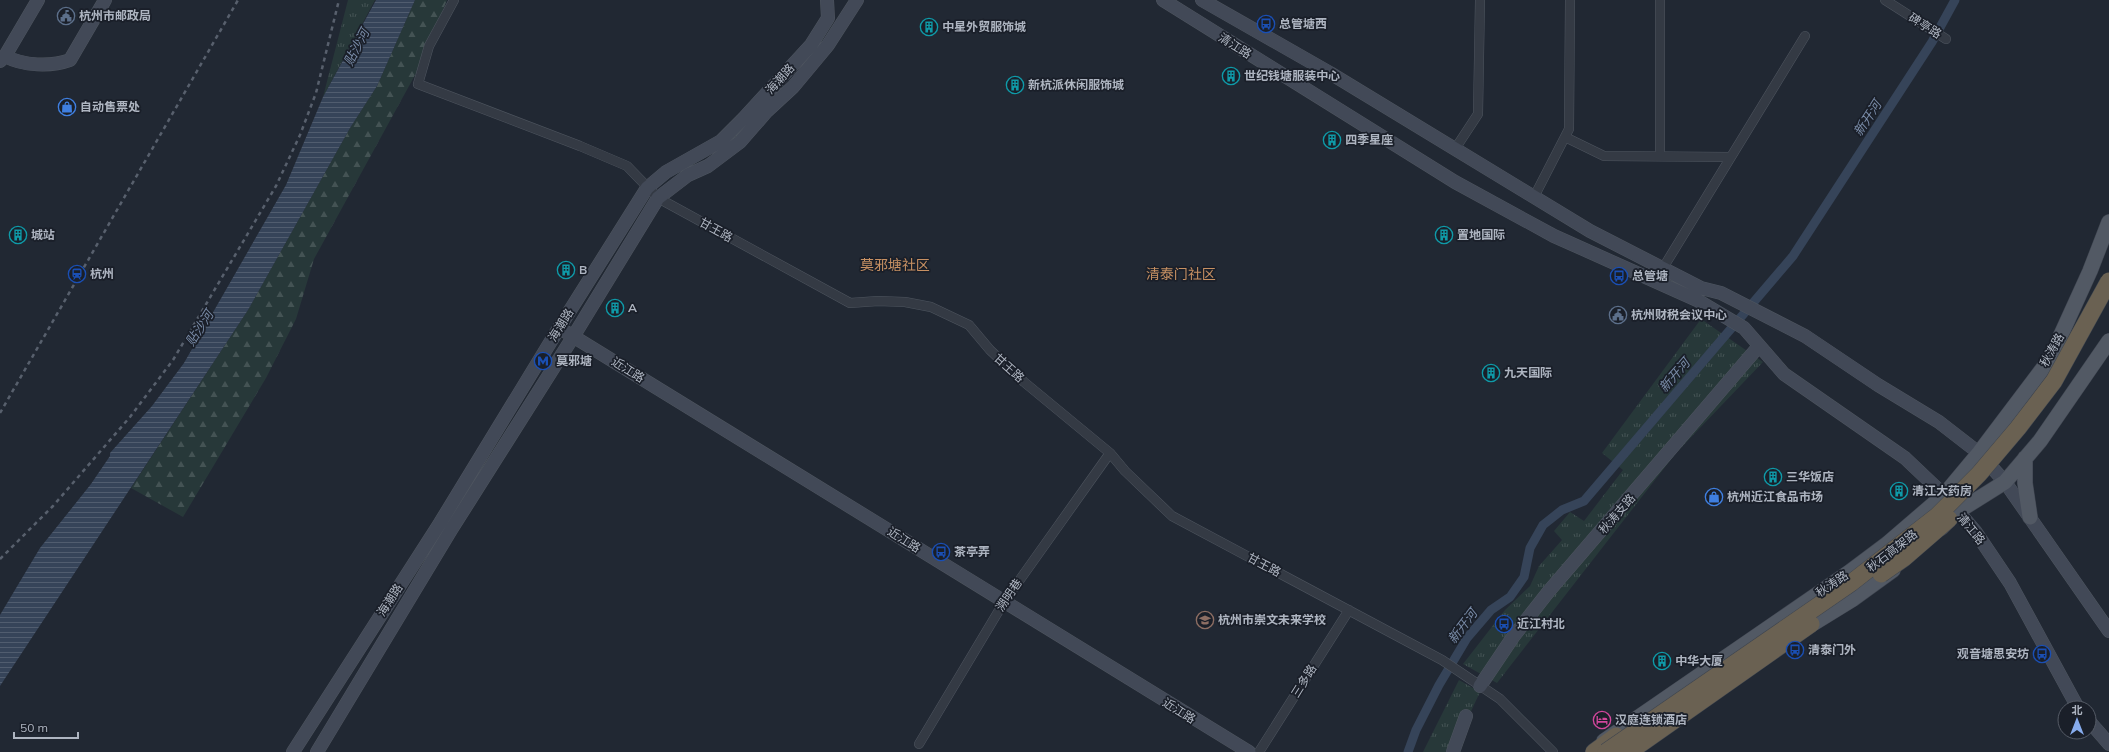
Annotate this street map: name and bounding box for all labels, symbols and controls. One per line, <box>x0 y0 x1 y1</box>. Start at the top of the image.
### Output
public building icon: 杭州市邮政局 <box>56 6 76 26</box>
place label: 杭州市邮政局 <box>79 8 151 23</box>
street label: 碑亭路 <box>1906 10 1945 41</box>
bus stop icon: 总管塘西 <box>1256 14 1276 34</box>
place label: 总管塘西 <box>1279 16 1327 31</box>
building icon: 中星外贸服饰城 <box>919 17 939 37</box>
place label: 中星外贸服饰城 <box>942 19 1026 34</box>
water label: 贴沙河 <box>340 23 373 68</box>
street label: 清江路 <box>1216 30 1255 61</box>
street label: 海潮路 <box>762 60 797 97</box>
building icon: 世纪钱塘服装中心 <box>1221 66 1241 86</box>
place label: 世纪钱塘服装中心 <box>1244 68 1340 83</box>
building icon: 新杭派休闲服饰城 <box>1005 75 1025 95</box>
place label: 新杭派休闲服饰城 <box>1028 77 1124 92</box>
water label: 新开河 <box>1850 95 1886 139</box>
shop icon: 自动售票处 <box>57 97 77 117</box>
place label: 自动售票处 <box>80 99 140 114</box>
building icon: 四季星座 <box>1322 130 1342 150</box>
place label: 四季星座 <box>1345 132 1393 147</box>
street label: 甘王路 <box>697 214 736 245</box>
building icon: 城站 <box>8 225 28 245</box>
building icon: 置地国际 <box>1434 225 1454 245</box>
place label: 城站 <box>31 227 55 242</box>
place label: 置地国际 <box>1457 227 1505 242</box>
district label: 莫邪塘社区 <box>860 256 930 274</box>
building icon: B <box>556 260 576 280</box>
place label: B <box>579 262 587 277</box>
station icon: 杭州 <box>67 264 87 284</box>
district label: 清泰门社区 <box>1146 265 1216 283</box>
place label: 杭州 <box>90 266 114 281</box>
bus stop icon: 总管塘 <box>1609 266 1629 286</box>
place label: 总管塘 <box>1632 268 1668 283</box>
building icon: A <box>605 298 625 318</box>
place label: A <box>628 300 637 315</box>
water label: 贴沙河 <box>182 305 218 349</box>
street label: 海潮路 <box>545 305 576 344</box>
public building icon: 杭州财税会议中心 <box>1608 305 1628 325</box>
place label: 杭州财税会议中心 <box>1631 307 1727 322</box>
street label: 秋涛路 <box>2036 330 2067 369</box>
street label: 甘王路 <box>991 350 1028 385</box>
metro station icon: 莫邪塘 <box>533 351 553 371</box>
place label: 莫邪塘 <box>556 353 592 368</box>
water label: 新开河 <box>1655 353 1695 395</box>
street label: 近江路 <box>609 354 648 385</box>
building icon: 九天国际 <box>1481 363 1501 383</box>
place label: 九天国际 <box>1504 365 1552 380</box>
building icon: 三华饭店 <box>1763 467 1783 487</box>
place label: 三华饭店 <box>1786 469 1834 484</box>
building icon: 清江大药房 <box>1889 481 1909 501</box>
place label: 清江大药房 <box>1912 483 1972 498</box>
shop icon: 杭州近江食品市场 <box>1704 487 1724 507</box>
place label: 杭州近江食品市场 <box>1727 489 1823 504</box>
street label: 秋涛支路 <box>1595 491 1638 537</box>
street label: 清江路 <box>1954 510 1989 547</box>
street label: 近江路 <box>885 524 924 555</box>
street label: 秋石高架路 <box>1863 526 1920 575</box>
bus stop icon: 茶亭弄 <box>931 542 951 562</box>
place label: 茶亭弄 <box>954 544 990 559</box>
street label: 甘王路 <box>1245 549 1284 580</box>
street label: 秋涛路 <box>1813 567 1851 600</box>
street label: 溯明巷 <box>992 576 1025 614</box>
street label: 海潮路 <box>373 581 406 619</box>
water label: 新开河 <box>1444 603 1482 646</box>
school or university icon: 杭州市崇文未来学校 <box>1195 610 1215 630</box>
place label: 杭州市崇文未来学校 <box>1218 612 1326 627</box>
bus stop icon: 近江村北 <box>1494 614 1514 634</box>
place label: 近江村北 <box>1517 616 1565 631</box>
bus stop icon: 清泰门外 <box>1785 640 1805 660</box>
place label: 清泰门外 <box>1808 642 1856 657</box>
bus stop icon: 观音塘思安坊 <box>2032 644 2052 664</box>
place label: 观音塘思安坊 <box>1957 646 2029 661</box>
building icon: 中华大厦 <box>1652 651 1672 671</box>
place label: 中华大厦 <box>1675 653 1723 668</box>
street label: 三多路 <box>1288 661 1319 700</box>
street label: 近江路 <box>1160 695 1199 726</box>
north arrow <box>2057 700 2097 740</box>
text: 北 <box>2072 703 2083 717</box>
hotel icon: 汉庭连锁酒店 <box>1592 710 1612 730</box>
place label: 汉庭连锁酒店 <box>1615 712 1687 727</box>
scale bar <box>14 714 78 740</box>
text: 50 m <box>20 720 48 735</box>

